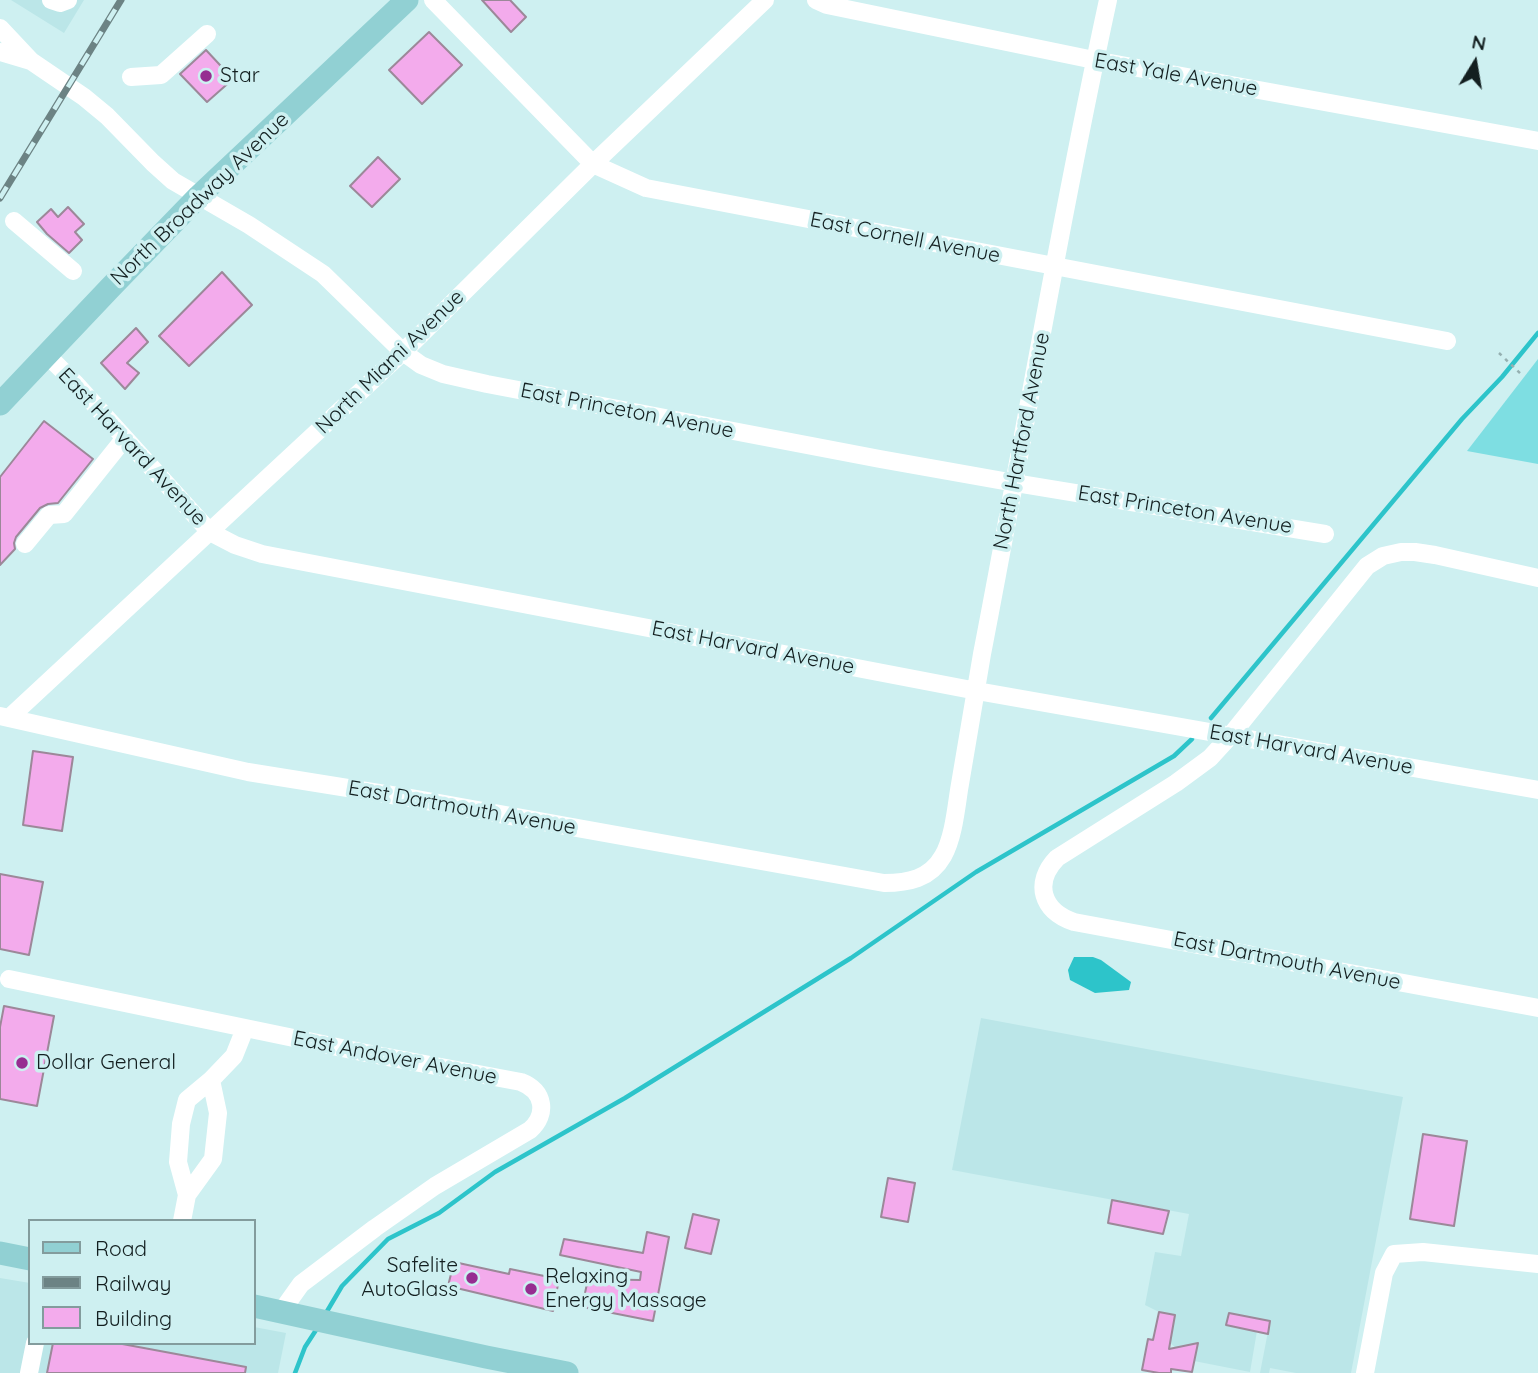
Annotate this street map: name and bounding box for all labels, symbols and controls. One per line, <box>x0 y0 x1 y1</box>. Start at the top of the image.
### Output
north arrow <box>1440 28 1510 98</box>
text: N <box>1470 29 1488 55</box>
street label: East Yale Avenue <box>1092 48 1260 102</box>
place label: Star <box>220 63 260 89</box>
marker: Star <box>198 68 214 84</box>
street label: North Broadway Avenue <box>106 107 294 291</box>
street label: East Cornell Avenue <box>808 207 1002 269</box>
street label: North Miami Avenue <box>311 285 469 439</box>
street label: North Hartford Avenue <box>989 330 1055 552</box>
street label: East Harvard Avenue <box>53 363 211 531</box>
street label: East Princeton Avenue <box>518 378 736 444</box>
street label: East Princeton Avenue <box>1076 481 1294 539</box>
street label: East Harvard Avenue <box>649 616 857 680</box>
street label: East Harvard Avenue <box>1207 720 1415 780</box>
street label: East Dartmouth Avenue <box>346 776 578 840</box>
street label: East Dartmouth Avenue <box>1171 927 1403 995</box>
street label: East Andover Avenue <box>291 1026 499 1090</box>
place label: Dollar General <box>36 1050 176 1076</box>
marker: Dollar General <box>14 1055 30 1071</box>
legend <box>28 1219 256 1345</box>
text: Road <box>95 1235 147 1261</box>
place label: Safelite AutoGlass <box>361 1253 458 1303</box>
place label: Relaxing Energy Massage <box>545 1264 707 1314</box>
text: Railway <box>95 1270 171 1296</box>
marker: Safelite AutoGlass <box>464 1270 480 1286</box>
marker: Relaxing Energy Massage <box>523 1281 539 1297</box>
text: Building <box>95 1305 172 1331</box>

